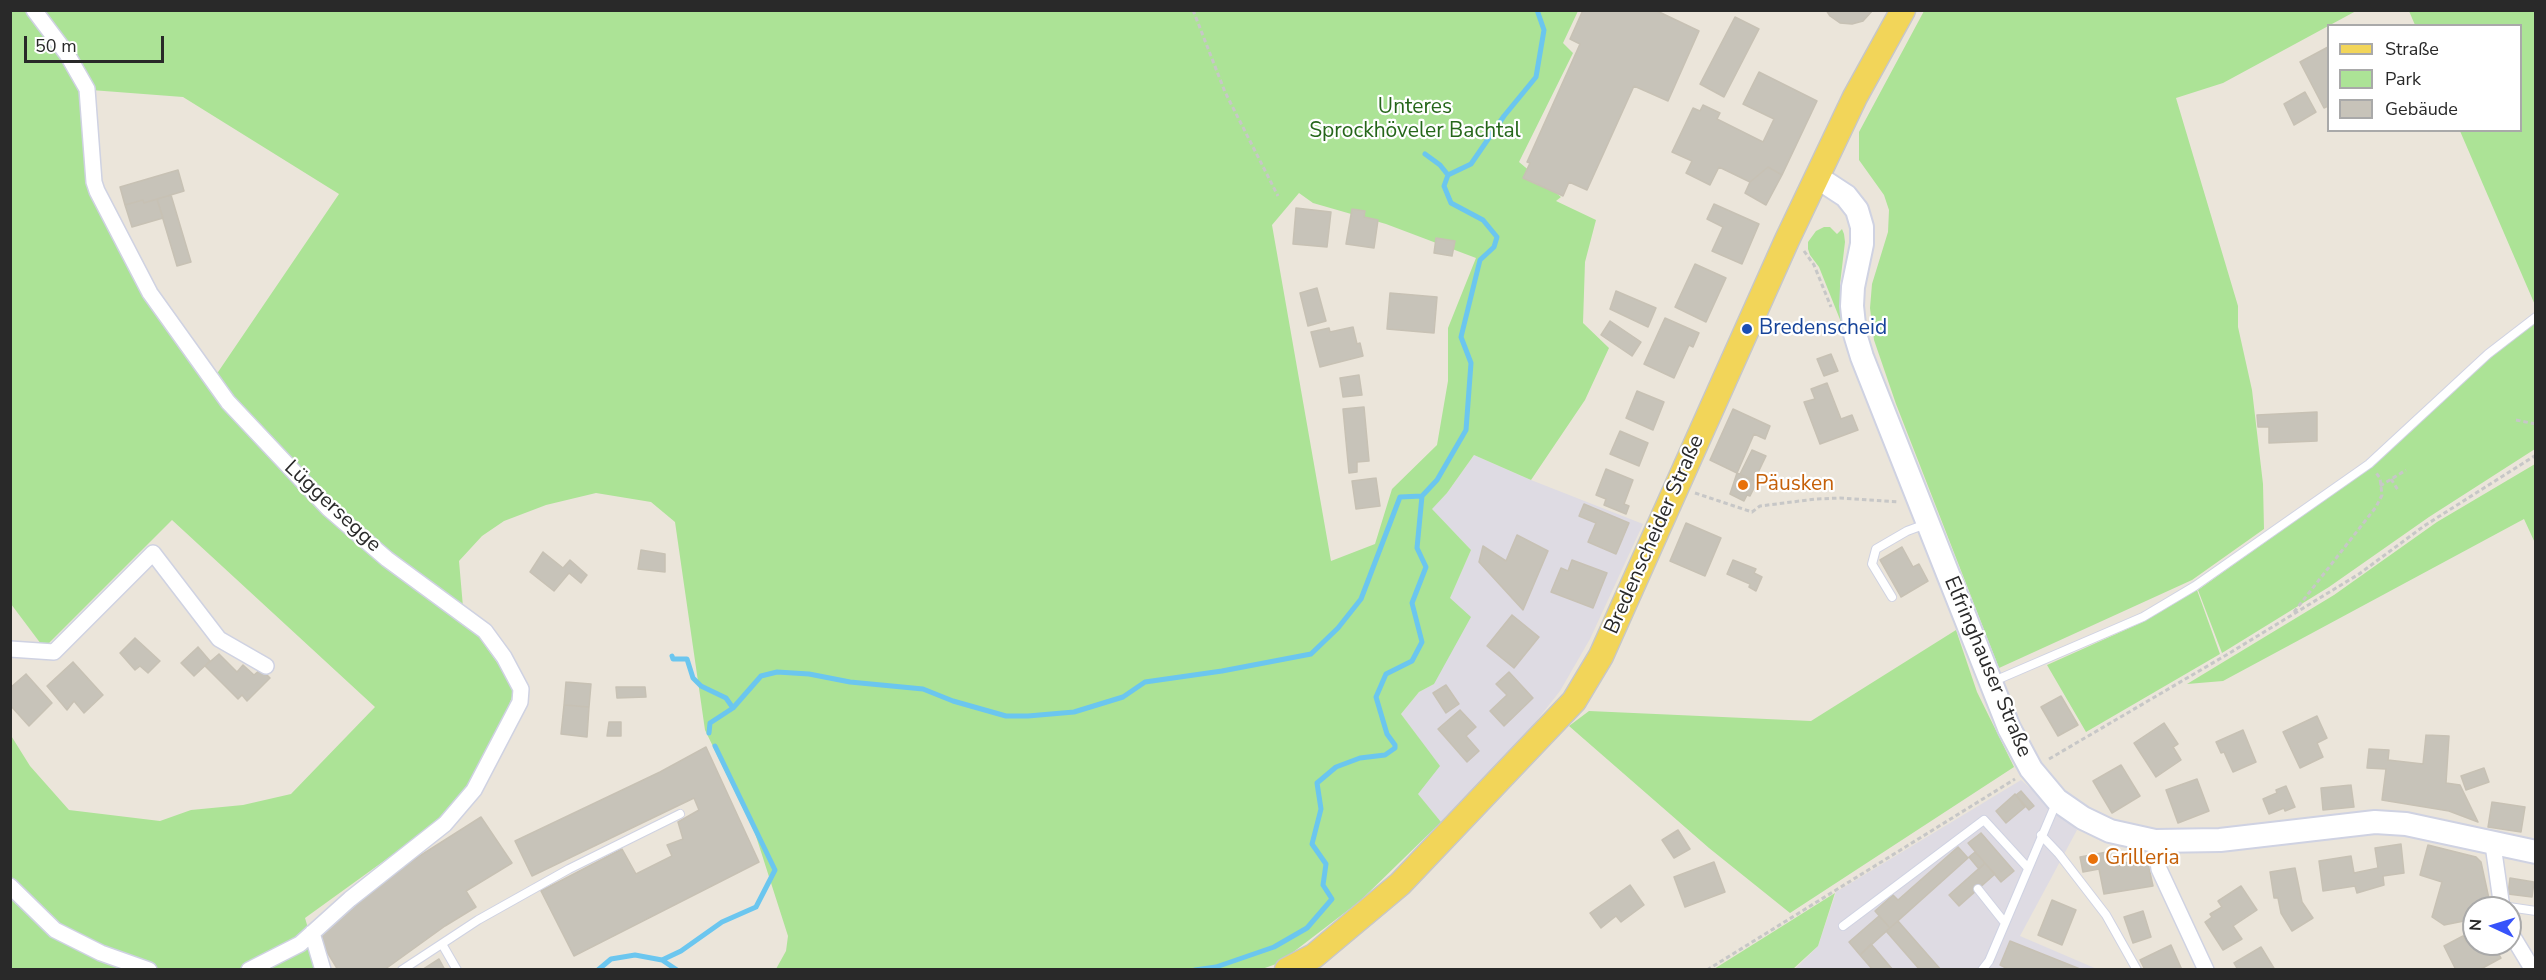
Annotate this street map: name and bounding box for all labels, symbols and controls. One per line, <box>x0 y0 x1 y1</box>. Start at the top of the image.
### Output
scale bar <box>27 24 166 62</box>
legend <box>2327 24 2522 132</box>
text: 50 m <box>35 34 77 58</box>
text: Straße <box>2385 37 2439 61</box>
text: Park <box>2385 67 2421 91</box>
park label: Unteres Sprockhöveler Bachtal <box>1309 95 1521 145</box>
text: Gebäude <box>2385 97 2458 121</box>
place label: Bredenscheid <box>1759 316 1887 342</box>
marker: Bredenscheid <box>1740 322 1754 336</box>
street label: Bredenscheider Straße <box>1600 432 1710 638</box>
street label: Lüggersegge <box>278 456 386 558</box>
place label: Päusken <box>1755 472 1834 498</box>
marker: Päusken <box>1736 478 1750 492</box>
street label: Elfringhauser Straße <box>1938 573 2036 761</box>
place label: Grilleria <box>2105 846 2180 872</box>
marker: Grilleria <box>2086 852 2100 866</box>
north arrow <box>2462 896 2522 956</box>
text: N <box>2465 918 2487 932</box>

